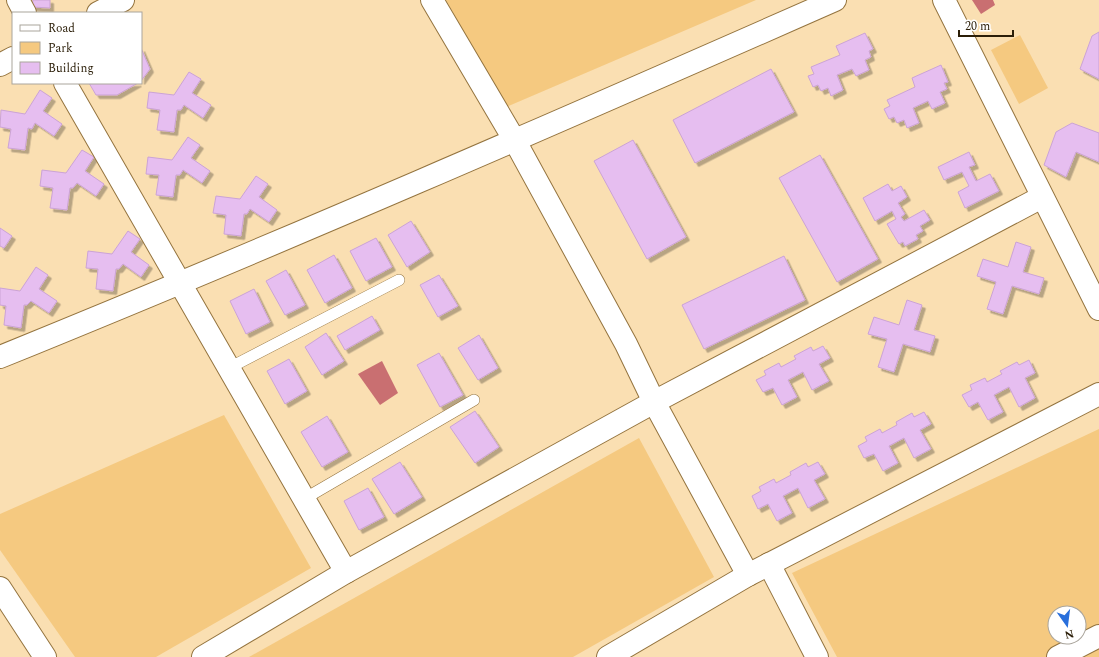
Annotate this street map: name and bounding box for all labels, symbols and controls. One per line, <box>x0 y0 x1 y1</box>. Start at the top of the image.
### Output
legend <box>12 12 142 84</box>
scale bar <box>959 12 1013 38</box>
text: 20 m <box>965 17 990 36</box>
text: Road <box>48 19 75 38</box>
text: Park <box>48 39 73 58</box>
text: Building <box>48 59 94 78</box>
north arrow <box>1047 605 1087 645</box>
text: N <box>1063 625 1076 644</box>

